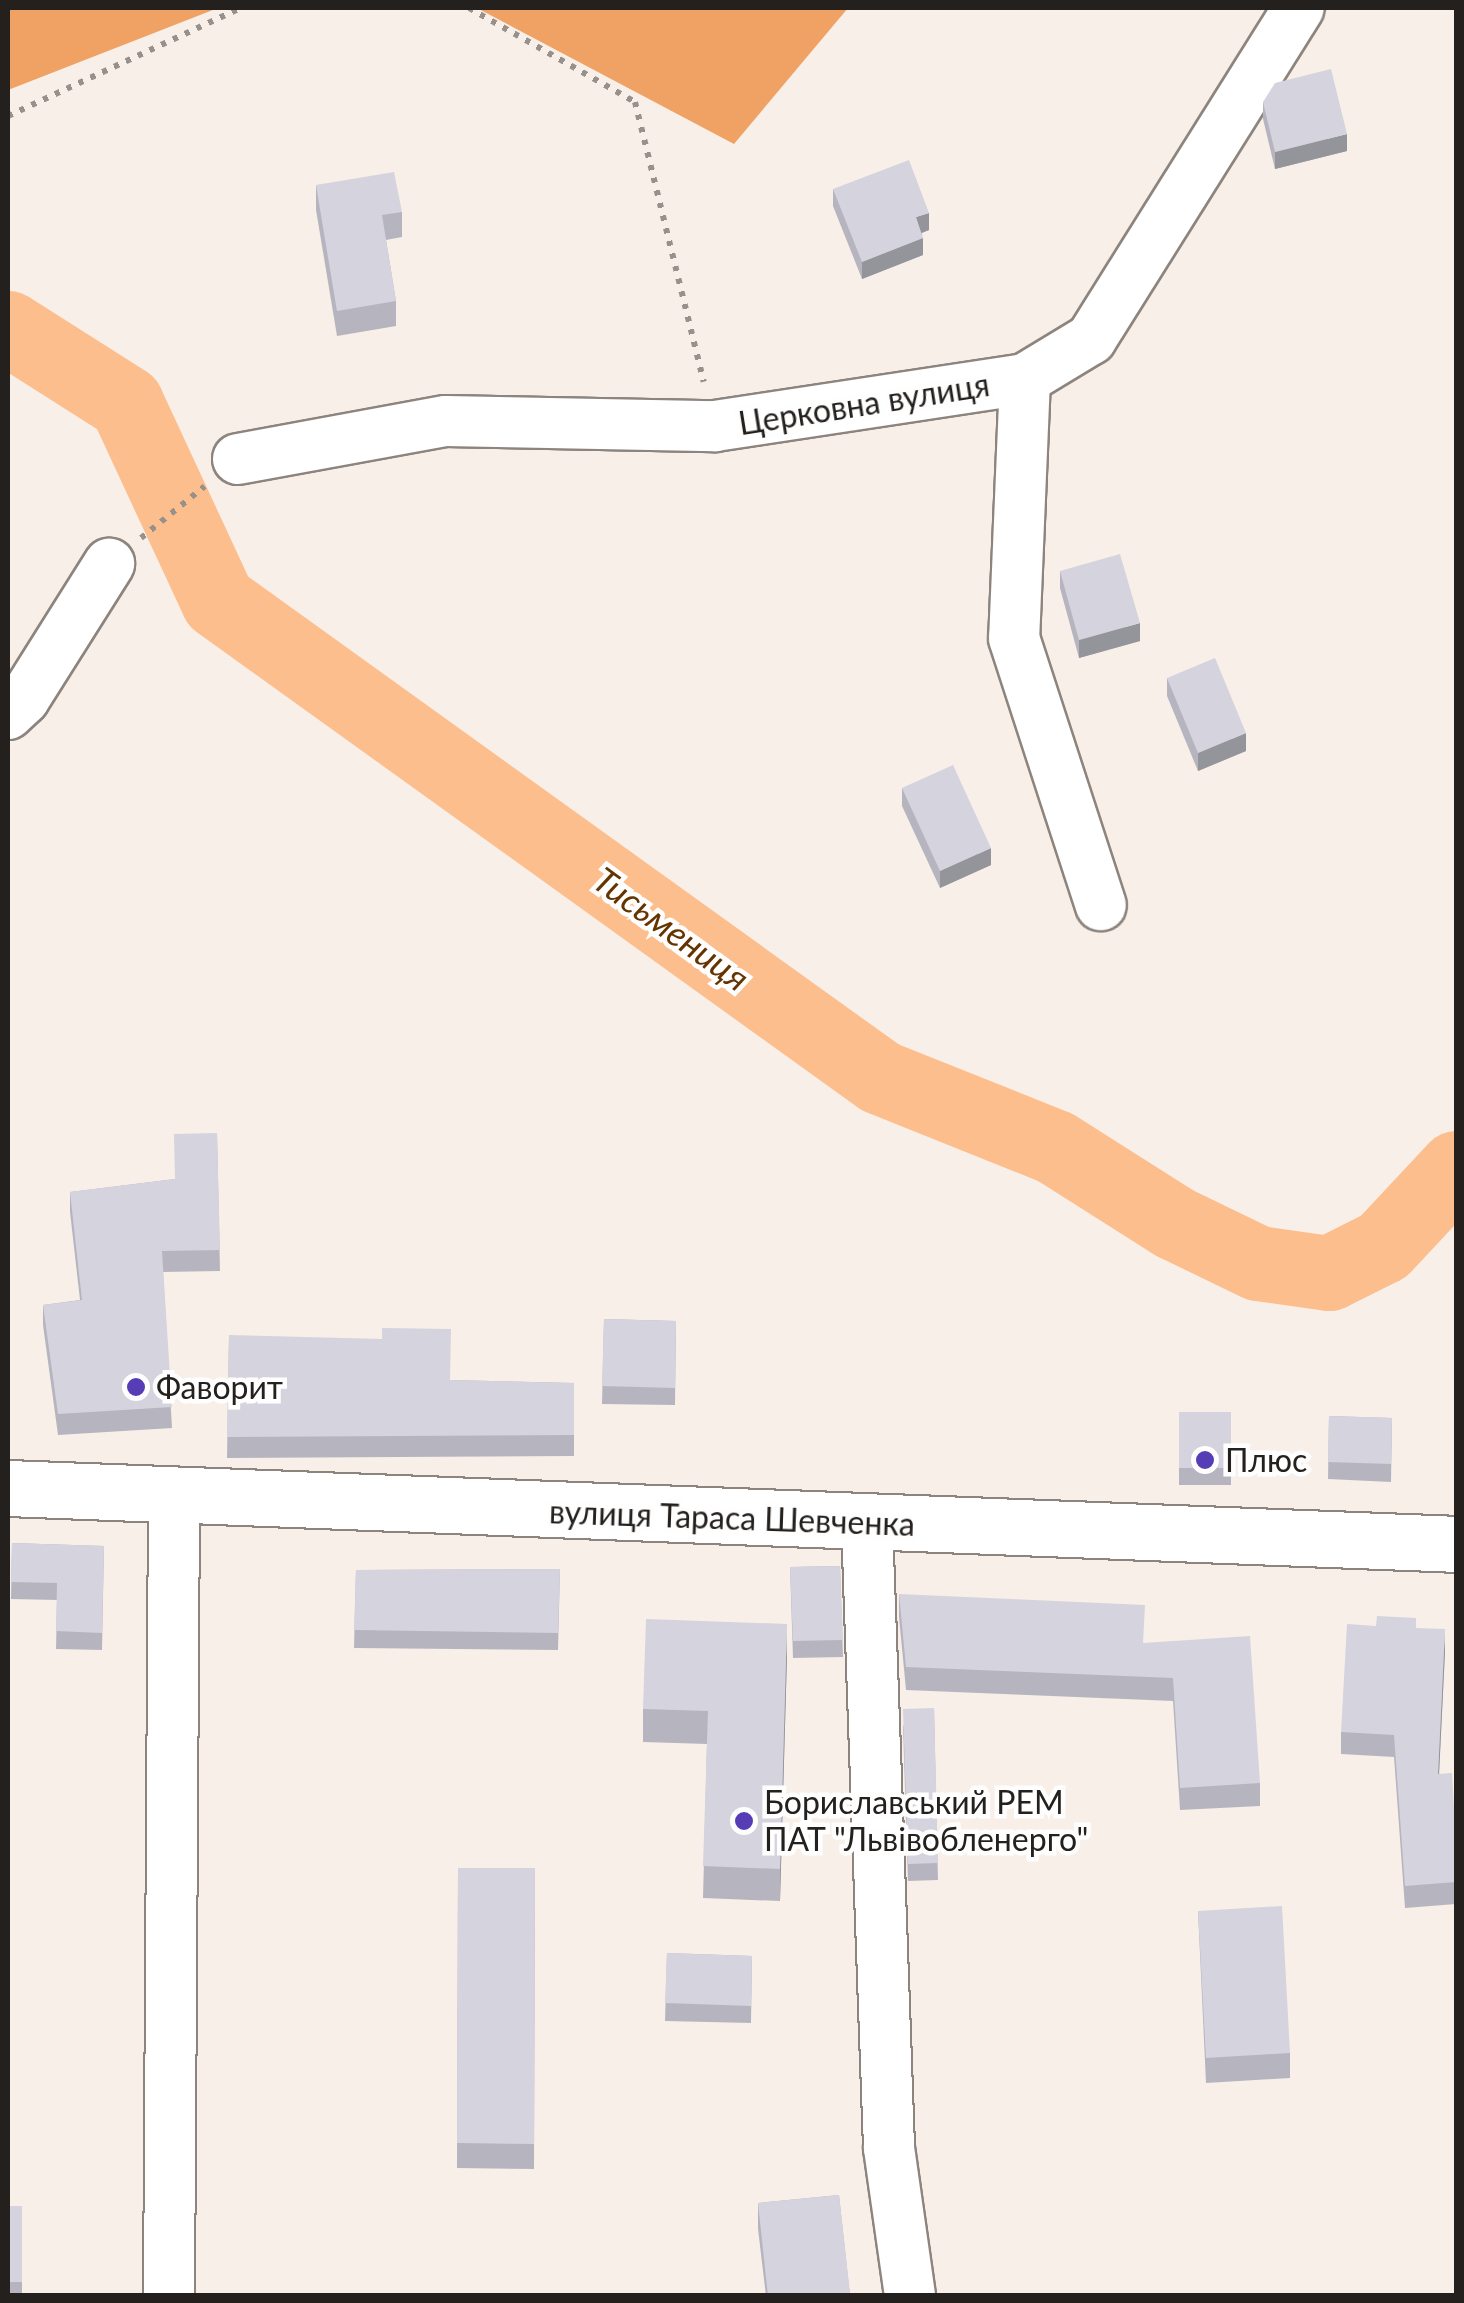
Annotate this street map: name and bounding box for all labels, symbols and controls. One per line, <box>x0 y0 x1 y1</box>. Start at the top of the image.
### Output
street label: Церковна вулиця <box>736 365 992 443</box>
water label: Тисьмениця <box>586 858 758 998</box>
place label: Фаворит <box>156 1368 283 1406</box>
marker: Фаворит <box>125 1376 147 1398</box>
place label: Плюс <box>1225 1441 1307 1479</box>
marker: Плюс <box>1194 1449 1216 1471</box>
street label: вулиця Тараса Шевченка <box>548 1492 916 1544</box>
place label: Бориславський РЕМ ПАТ "Львівобленерго" <box>764 1784 1088 1859</box>
marker: Бориславський РЕМ ПАТ "Львівобленерго" <box>733 1810 755 1832</box>

